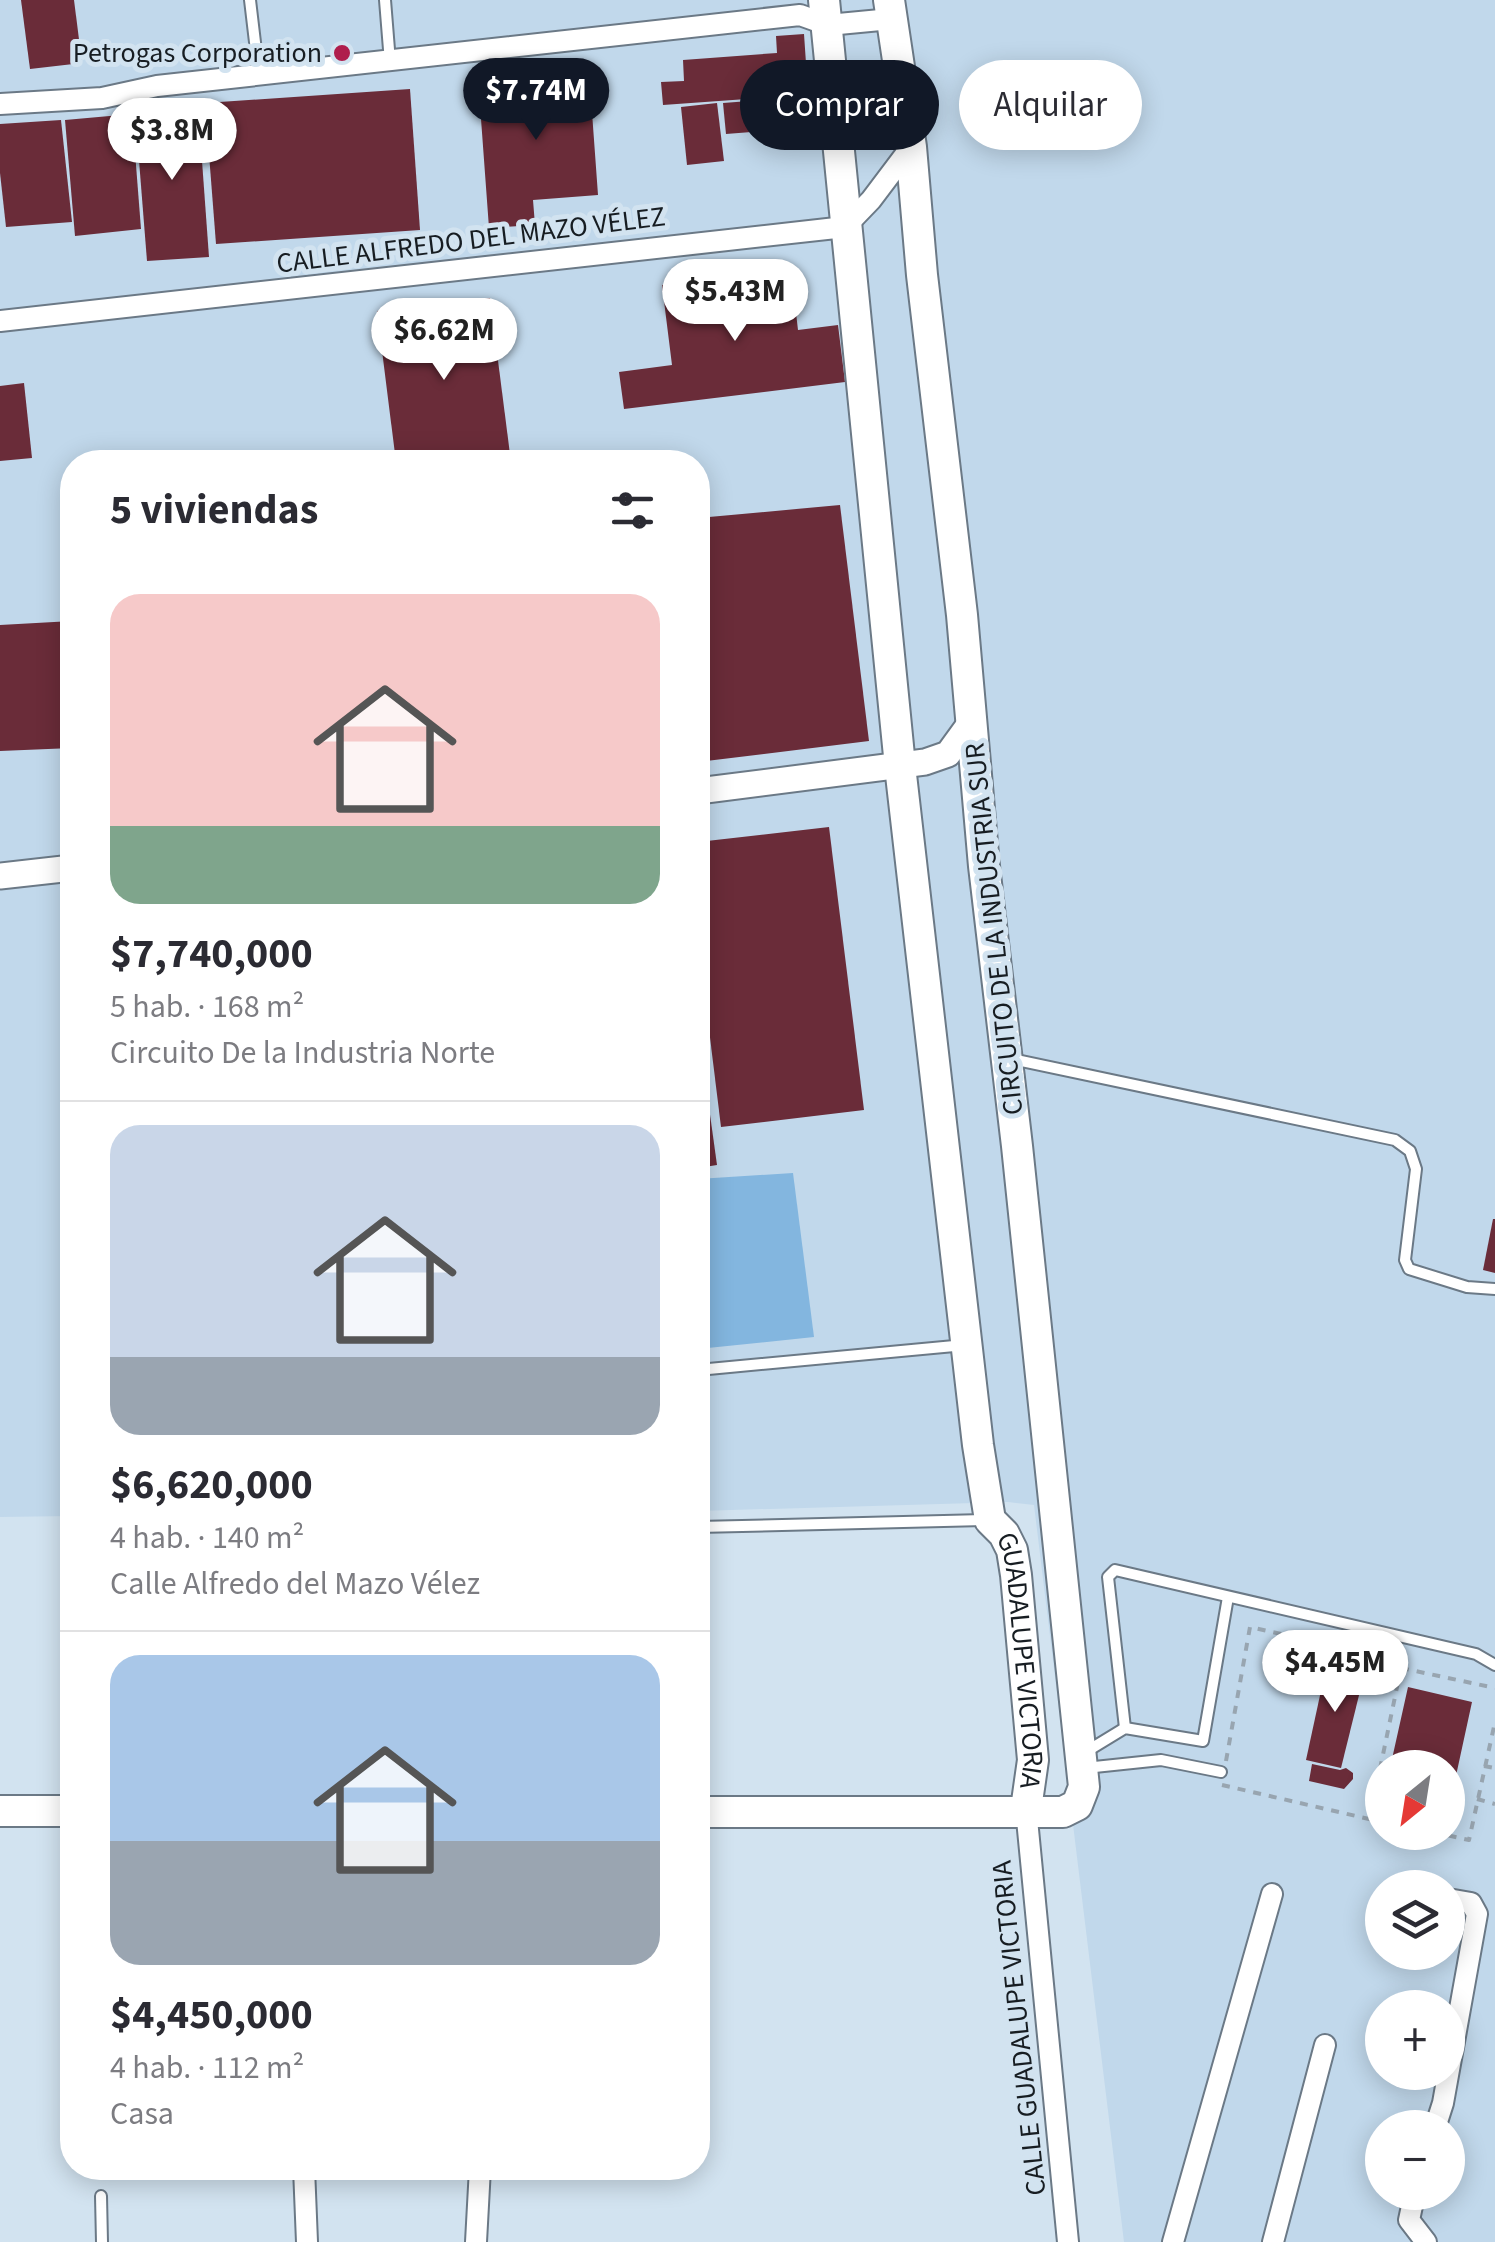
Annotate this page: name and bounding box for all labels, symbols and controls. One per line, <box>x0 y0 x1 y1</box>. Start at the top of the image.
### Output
place label: Petrogas Corporation <box>73 33 322 73</box>
marker: Petrogas Corporation <box>331 42 353 64</box>
pin: $7.74M <box>455 58 617 143</box>
chip: Comprar <box>740 60 939 150</box>
chip: Alquilar <box>959 60 1142 150</box>
text: $7.74M <box>485 67 587 113</box>
pin: $3.8M <box>102 98 242 183</box>
text: $3.8M <box>130 107 214 153</box>
street label: CALLE ALFREDO DEL MAZO VÉLEZ <box>274 196 668 284</box>
pin: $5.43M <box>654 259 816 344</box>
text: $5.43M <box>684 268 786 314</box>
pin: $6.62M <box>363 298 525 383</box>
text: $6.62M <box>393 307 495 353</box>
text: 5 viviendas <box>110 480 318 540</box>
icon: filters <box>605 483 660 538</box>
icon: home <box>295 659 475 839</box>
street label: CIRCUITO DE LA INDUSTRIA SUR <box>955 741 1033 1117</box>
text: $7,740,000 <box>110 924 313 984</box>
text: 5 hab. · 168 m² <box>110 984 304 1030</box>
text: Circuito De la Industria Norte <box>110 1030 495 1076</box>
icon: home <box>295 1190 475 1370</box>
text: $6,620,000 <box>110 1455 313 1515</box>
text: 4 hab. · 140 m² <box>110 1515 304 1561</box>
street label: GUADALUPE VICTORIA <box>986 1525 1054 1792</box>
text: Calle Alfredo del Mazo Vélez <box>110 1561 480 1607</box>
pin: $4.45M <box>1254 1630 1416 1715</box>
text: $4.45M <box>1284 1639 1386 1685</box>
icon: home <box>295 1720 475 1900</box>
north arrow <box>1365 1750 1465 1850</box>
map controls <box>1365 1750 1465 2210</box>
street label: CALLE GUADALUPE VICTORIA <box>981 1858 1056 2198</box>
button: layers <box>1365 1870 1465 1970</box>
text: $4,450,000 <box>110 1985 313 2045</box>
button: + <box>1365 1990 1465 2090</box>
text: 4 hab. · 112 m² <box>110 2045 304 2091</box>
text: Casa <box>110 2091 174 2137</box>
button: − <box>1365 2110 1465 2210</box>

